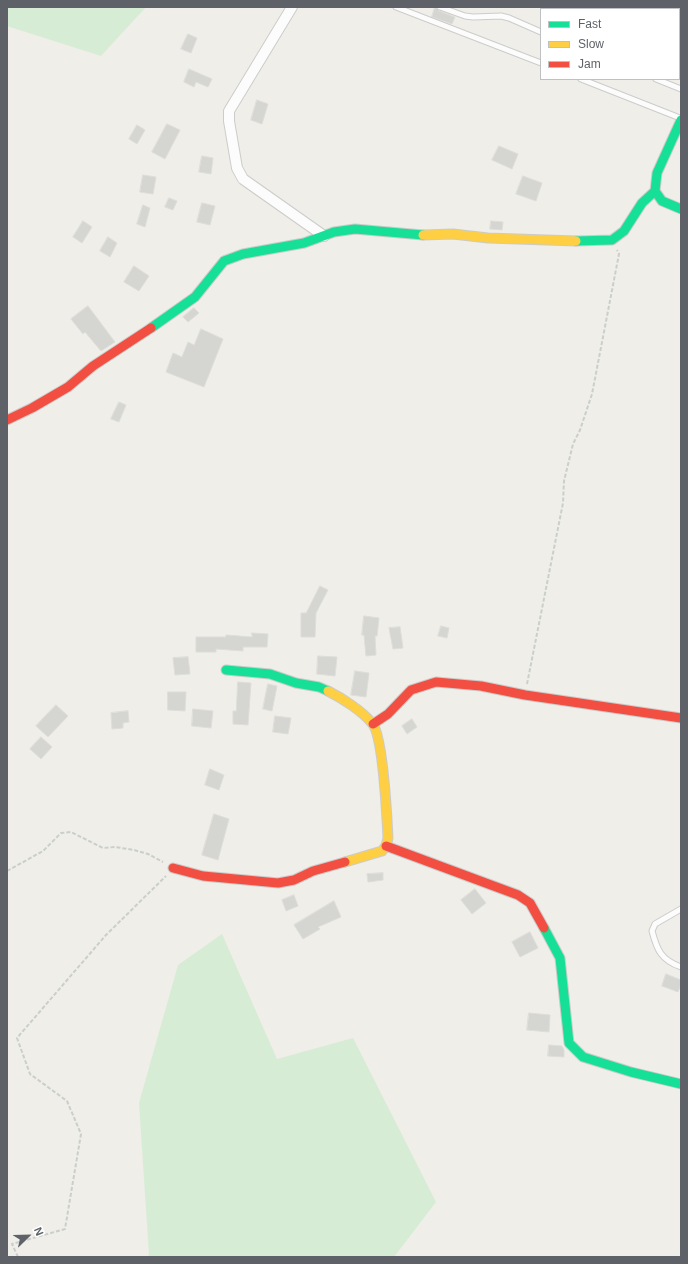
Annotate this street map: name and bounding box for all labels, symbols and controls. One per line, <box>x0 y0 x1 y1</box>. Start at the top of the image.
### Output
legend <box>540 8 680 80</box>
text: Fast <box>578 17 601 31</box>
text: Slow <box>578 37 604 51</box>
text: Jam <box>578 57 601 71</box>
north arrow <box>8 1216 48 1256</box>
text: N <box>32 1225 46 1237</box>

